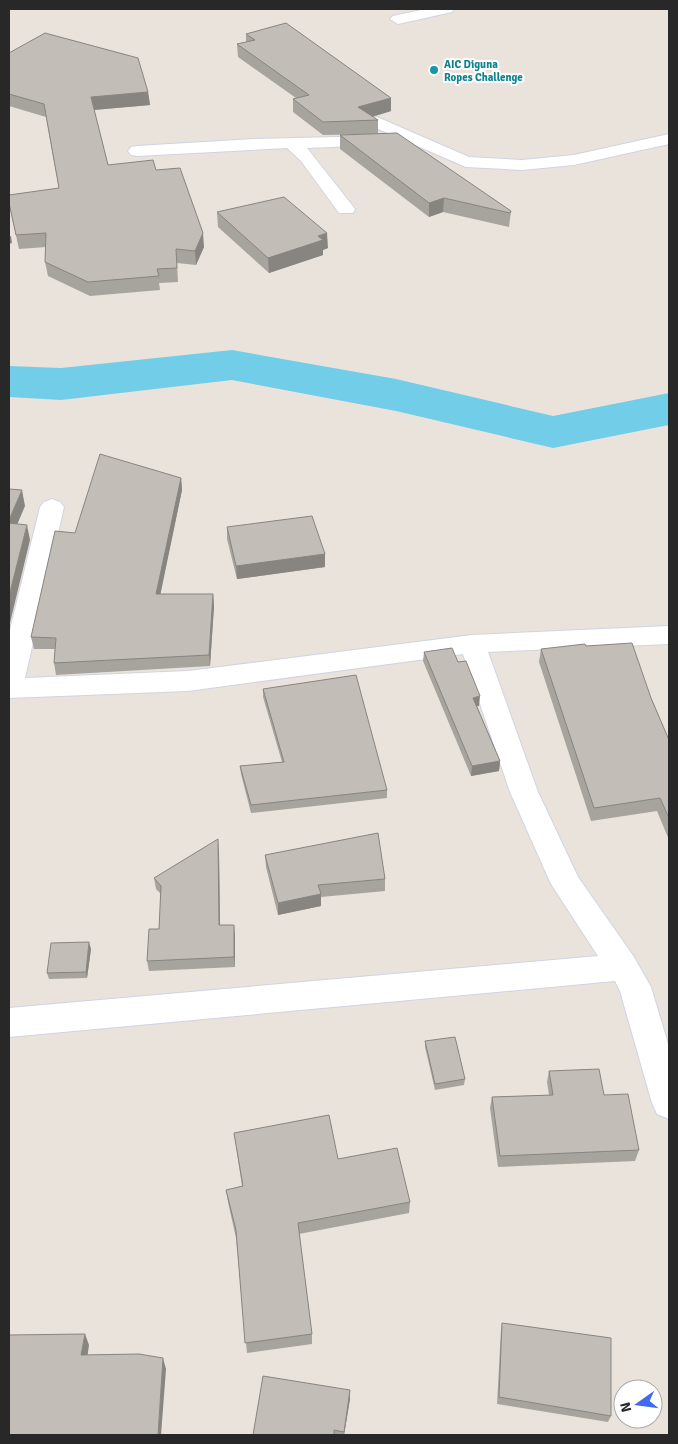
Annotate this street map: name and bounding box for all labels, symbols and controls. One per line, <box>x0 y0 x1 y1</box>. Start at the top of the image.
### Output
place label: AIC Diguna Ropes Challenge <box>444 58 523 84</box>
marker: AIC Diguna Ropes Challenge <box>428 64 440 76</box>
north arrow <box>613 1379 663 1429</box>
text: N <box>616 1400 635 1414</box>

